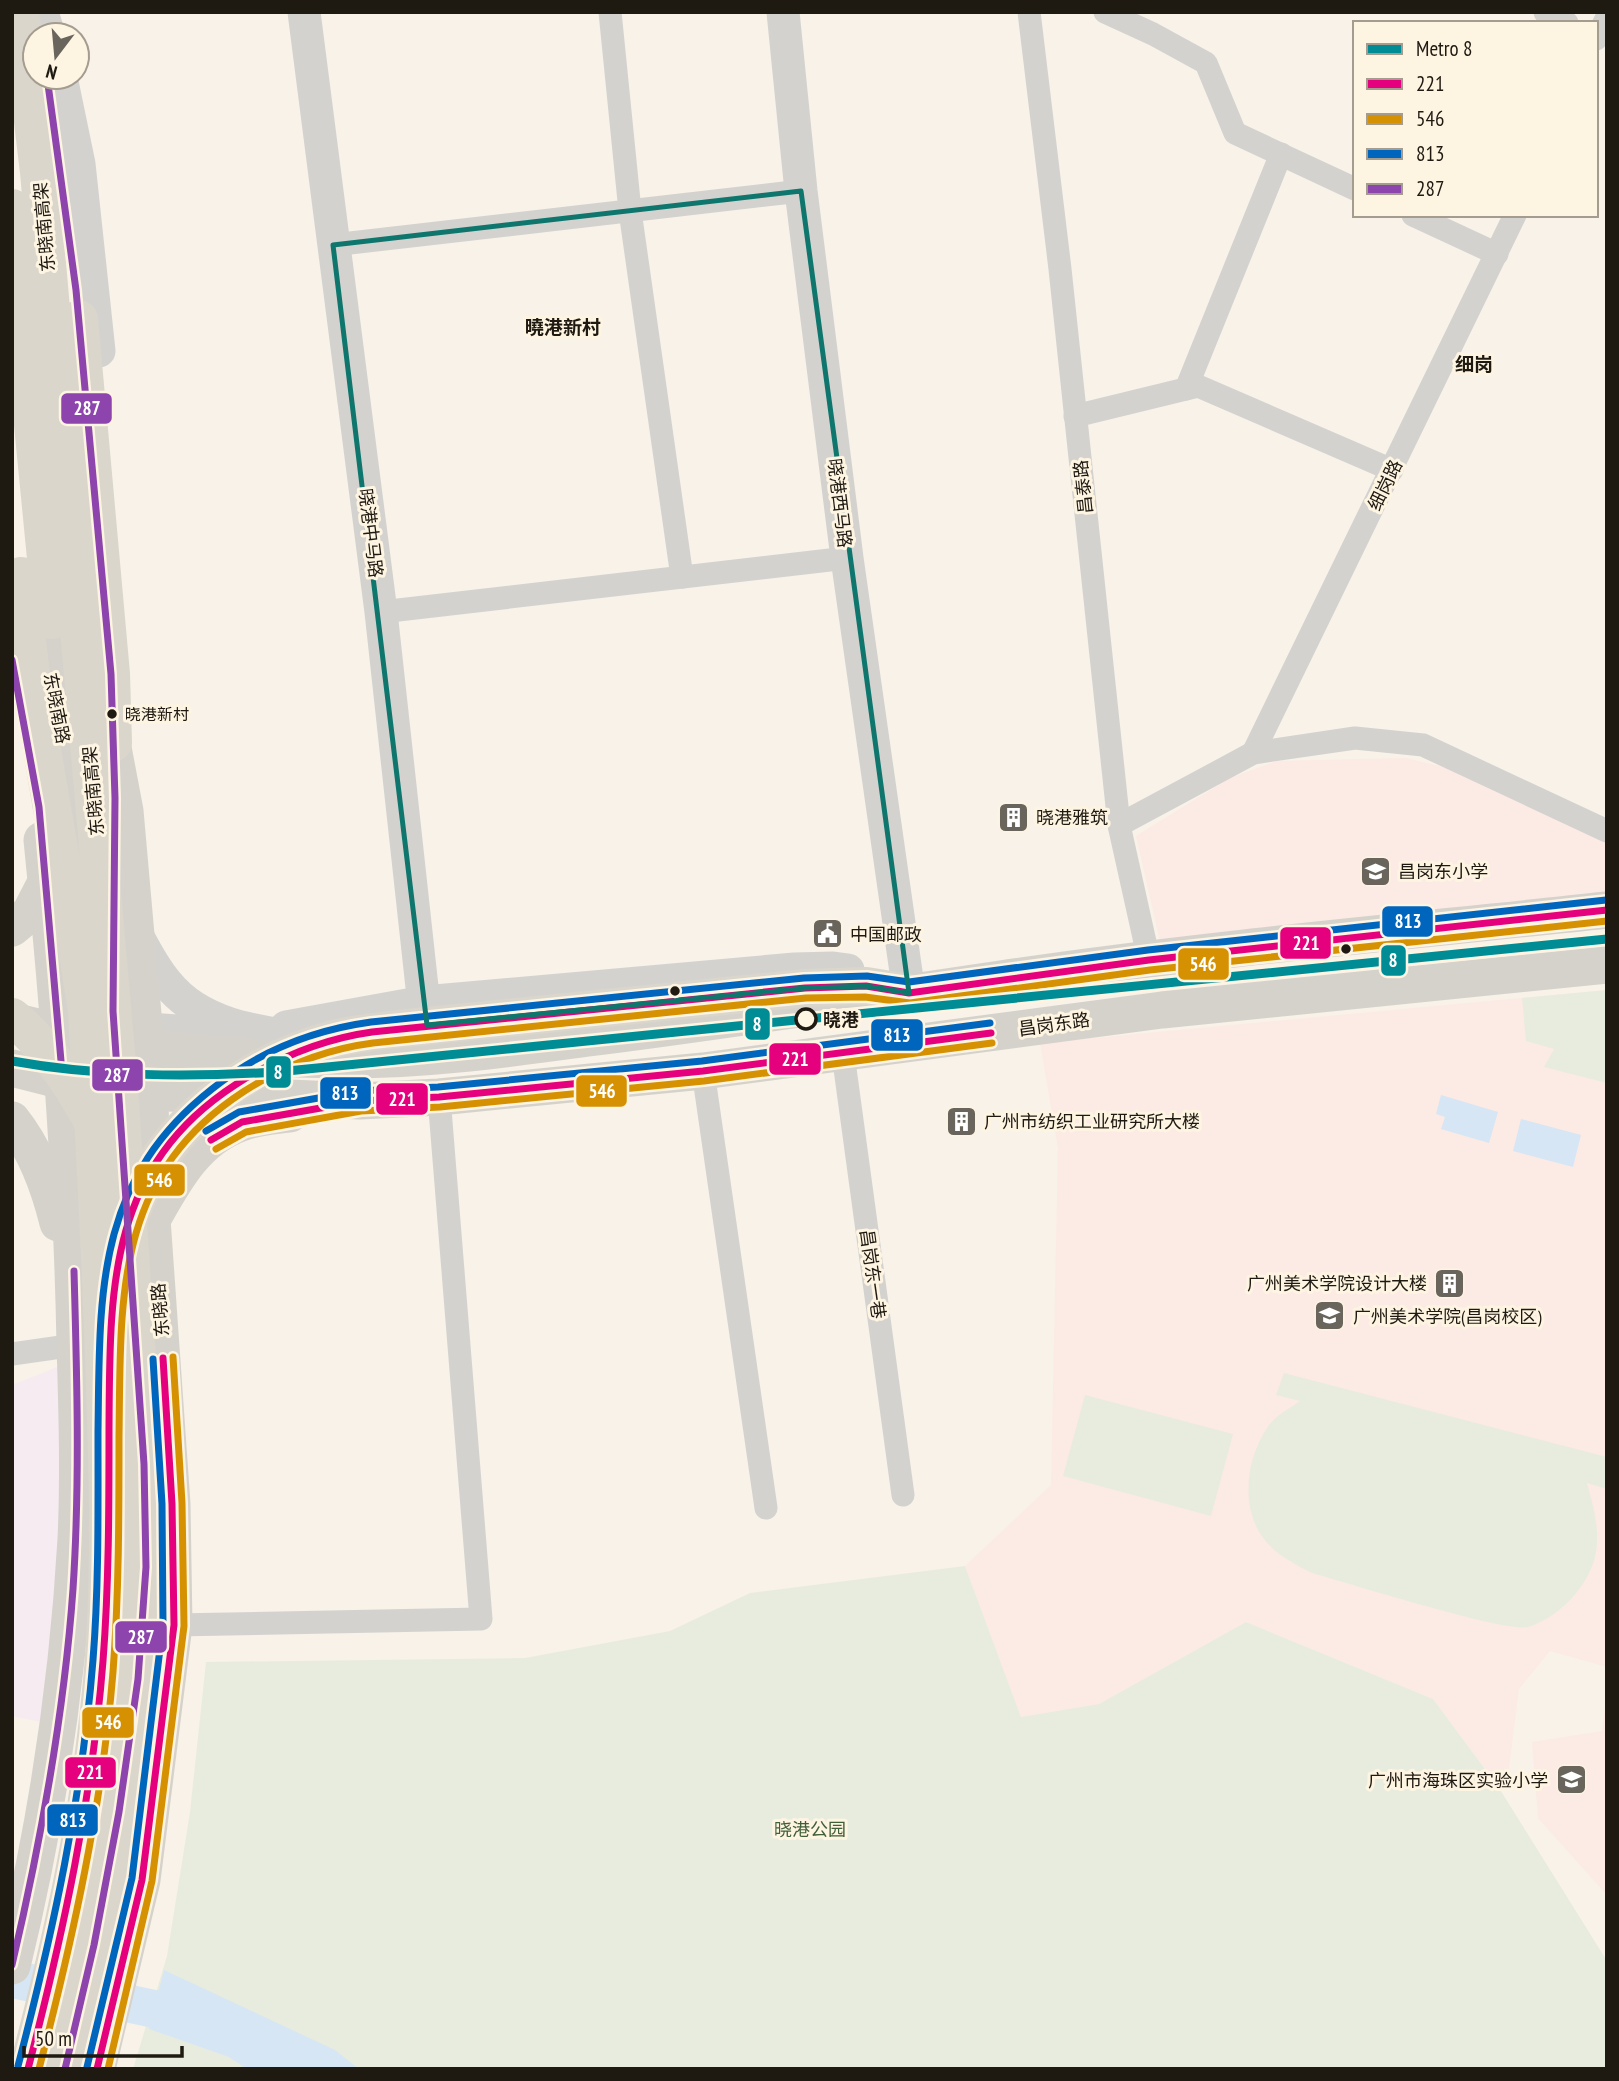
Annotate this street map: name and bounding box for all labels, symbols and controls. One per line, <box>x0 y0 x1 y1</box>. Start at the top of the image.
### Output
north arrow <box>21 21 91 91</box>
legend <box>1353 21 1598 217</box>
text: Metro 8 <box>1416 35 1473 62</box>
text: N <box>43 59 60 85</box>
text: 221 <box>1416 70 1444 97</box>
text: 546 <box>1416 105 1444 132</box>
text: 813 <box>1416 140 1444 167</box>
text: 287 <box>1416 175 1444 202</box>
street label: 东晓南高架 <box>29 181 59 273</box>
district label: 曉港新村 <box>525 315 601 339</box>
district label: 细岗 <box>1455 352 1493 376</box>
line badge: 287 <box>60 392 113 425</box>
text: 287 <box>73 396 101 420</box>
street label: 细岗路 <box>1363 456 1407 514</box>
street label: 晓港西马路 <box>823 457 857 549</box>
street label: 昌泰路 <box>1069 459 1097 515</box>
street label: 晓港中马路 <box>354 487 388 579</box>
street label: 东晓南路 <box>39 670 75 746</box>
place label: 晓港新村 <box>125 704 189 724</box>
marker: 晓港新村 <box>105 707 119 721</box>
street label: 东晓南高架 <box>78 745 108 837</box>
building icon: 晓港雅筑 <box>996 800 1030 834</box>
place label: 晓港雅筑 <box>1036 806 1108 829</box>
school or university icon: 昌岗东小学 <box>1358 854 1392 888</box>
place label: 昌岗东小学 <box>1398 860 1488 883</box>
line badge: 813 <box>1381 905 1434 938</box>
text: 813 <box>1394 909 1422 933</box>
public building icon: 中国邮政 <box>810 917 844 951</box>
place label: 中国邮政 <box>850 923 922 946</box>
line badge: 221 <box>1279 926 1332 960</box>
text: 221 <box>1292 931 1320 955</box>
unlabelled marker <box>1339 942 1353 956</box>
line badge: 8 <box>1380 944 1407 977</box>
line badge: 546 <box>1177 947 1230 981</box>
text: 8 <box>1388 948 1398 972</box>
text: 546 <box>1189 952 1217 976</box>
unlabelled marker <box>668 984 682 998</box>
line badge: 8 <box>744 1007 771 1041</box>
marker: 晓港 <box>795 1008 817 1030</box>
place label: 晓港 <box>823 1008 859 1031</box>
street label: 昌岗东路 <box>1017 1008 1091 1040</box>
text: 8 <box>752 1012 762 1036</box>
line badge: 813 <box>870 1018 924 1052</box>
text: 813 <box>883 1023 911 1047</box>
line badge: 221 <box>768 1042 822 1076</box>
text: 221 <box>781 1047 809 1071</box>
line badge: 8 <box>265 1055 292 1089</box>
line badge: 287 <box>91 1058 144 1092</box>
text: 8 <box>273 1060 283 1084</box>
text: 287 <box>103 1063 131 1087</box>
line badge: 546 <box>575 1074 628 1108</box>
line badge: 813 <box>319 1076 372 1110</box>
text: 546 <box>588 1079 616 1103</box>
text: 813 <box>331 1081 359 1105</box>
line badge: 221 <box>375 1082 429 1116</box>
text: 221 <box>388 1087 416 1111</box>
building icon: 广州市纺织工业研究所大楼 <box>944 1104 978 1138</box>
place label: 广州市纺织工业研究所大楼 <box>984 1110 1200 1133</box>
line badge: 546 <box>133 1163 186 1197</box>
text: 546 <box>145 1168 173 1192</box>
street label: 昌岗东一巷 <box>855 1228 891 1320</box>
building icon: 广州美术学院设计大楼 <box>1433 1266 1467 1300</box>
place label: 广州美术学院设计大楼 <box>1247 1272 1427 1295</box>
street label: 东晓路 <box>146 1282 174 1338</box>
school or university icon: 广州美术学院(昌岗校区) <box>1313 1299 1347 1333</box>
place label: 广州美术学院(昌岗校区) <box>1353 1305 1542 1328</box>
line badge: 287 <box>114 1620 168 1654</box>
text: 287 <box>127 1625 155 1649</box>
line badge: 546 <box>81 1706 135 1739</box>
text: 546 <box>94 1710 122 1734</box>
line badge: 221 <box>64 1756 117 1789</box>
text: 221 <box>76 1760 104 1784</box>
school or university icon: 广州市海珠区实验小学 <box>1554 1763 1588 1797</box>
place label: 广州市海珠区实验小学 <box>1368 1769 1548 1792</box>
line badge: 813 <box>46 1803 99 1837</box>
text: 813 <box>59 1808 87 1832</box>
park label: 晓港公园 <box>774 1818 846 1841</box>
scale bar <box>24 2014 182 2058</box>
text: 50 m <box>35 2025 72 2052</box>

